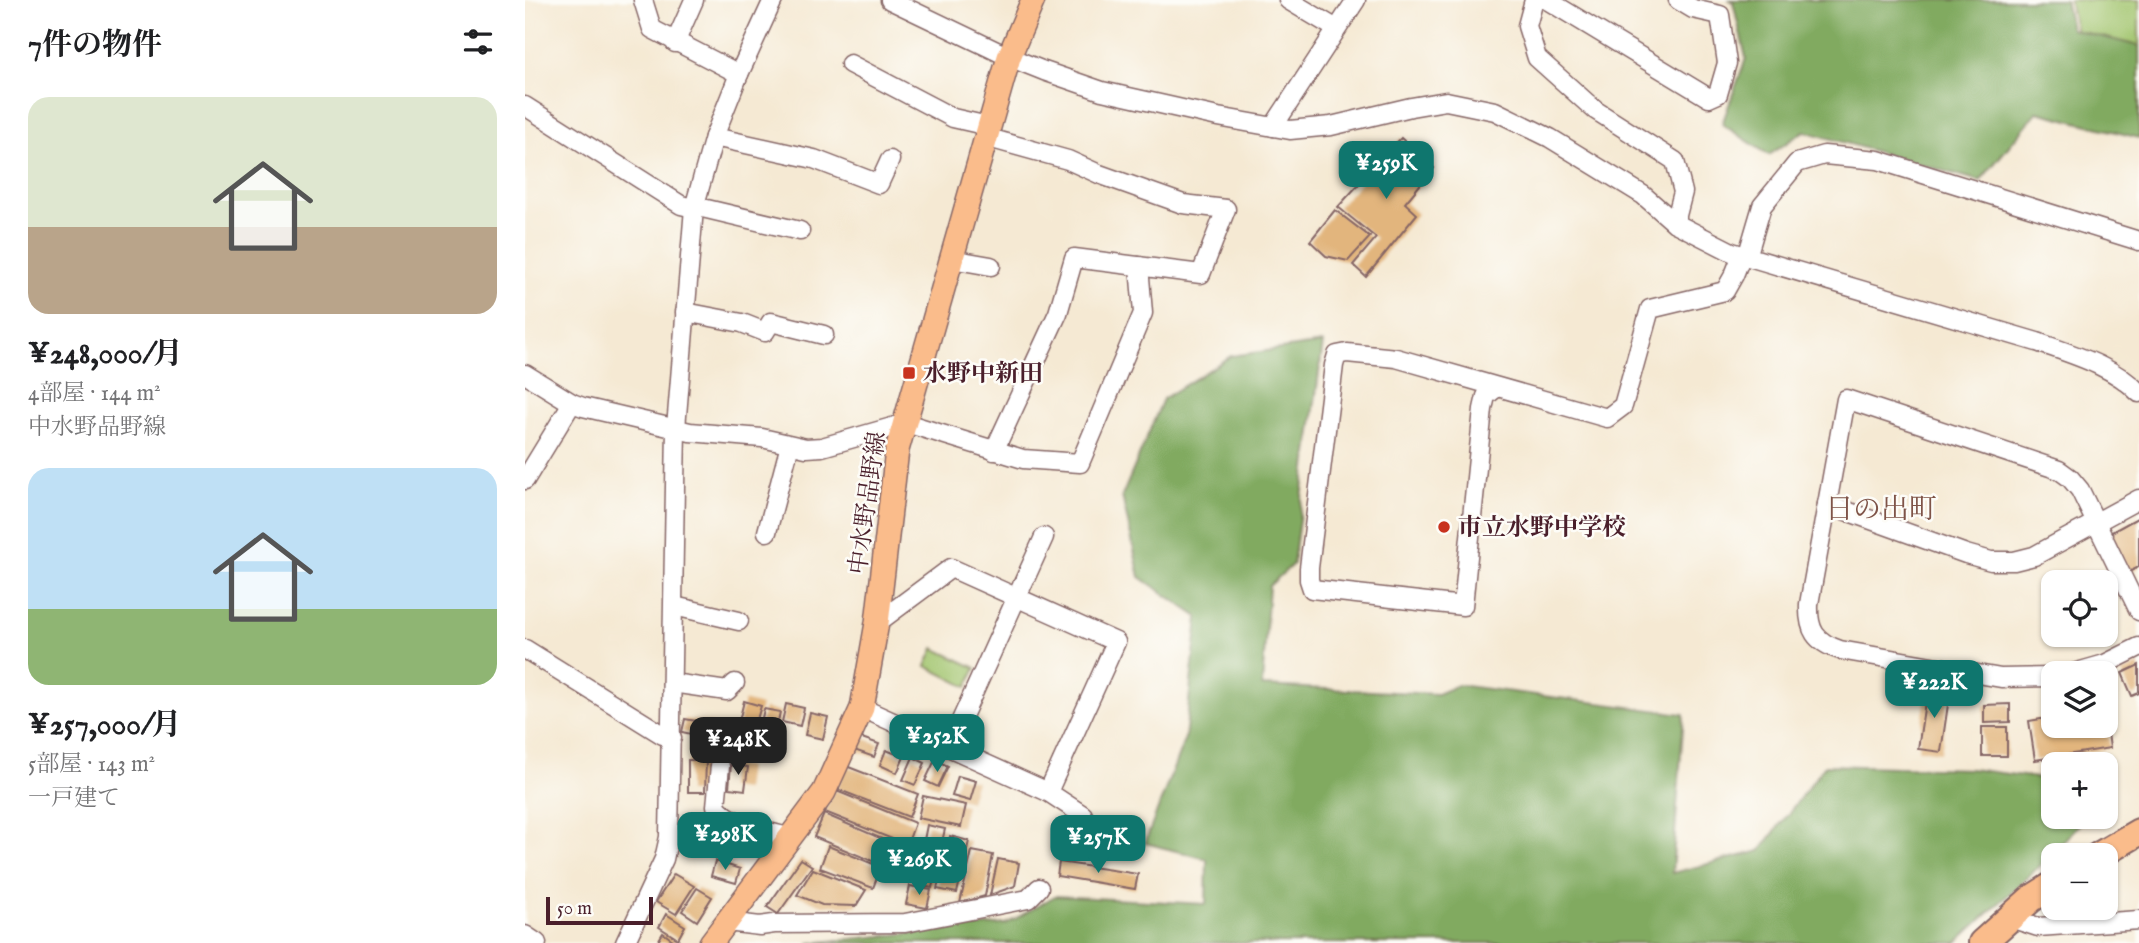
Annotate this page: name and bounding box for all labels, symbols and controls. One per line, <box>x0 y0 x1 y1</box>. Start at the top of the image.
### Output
icon: filters <box>459 23 497 61</box>
text: 7件の物件 <box>28 27 162 65</box>
pin: ¥259K <box>1337 142 1435 201</box>
icon: home <box>200 143 326 269</box>
text: ¥259K <box>1355 149 1417 178</box>
text: ¥248,000/月 <box>28 336 183 374</box>
place label: 水野中新田 <box>923 359 1043 390</box>
marker: 水野中新田 <box>901 365 917 381</box>
text: 4部屋 · 144 m² <box>28 379 161 408</box>
text: 中水野品野線 <box>28 413 166 442</box>
street label: 中水野品野線 <box>843 430 894 577</box>
district label: 日の出町 <box>1825 493 1937 528</box>
place label: 市立水野中学校 <box>1458 513 1626 544</box>
icon: home <box>200 514 326 640</box>
marker: 市立水野中学校 <box>1436 519 1452 535</box>
map controls <box>2041 570 2118 920</box>
button: locate <box>2041 570 2118 647</box>
pin: ¥222K <box>1885 660 1983 720</box>
button: layers <box>2041 661 2118 738</box>
text: ¥222K <box>1901 668 1967 697</box>
text: ¥257,000/月 <box>28 707 181 745</box>
pin: ¥252K <box>888 714 986 774</box>
pin: ¥248K <box>689 718 787 777</box>
text: ¥252K <box>905 722 969 751</box>
text: ¥248K <box>706 725 770 754</box>
text: 5部屋 · 143 m² <box>28 750 155 779</box>
button: + <box>2041 752 2118 829</box>
text: 一戸建て <box>28 784 120 813</box>
pin: ¥298K <box>676 812 774 872</box>
pin: ¥257K <box>1049 816 1147 875</box>
text: ¥298K <box>693 820 757 849</box>
text: ¥257K <box>1066 823 1130 852</box>
pin: ¥269K <box>870 838 968 897</box>
button: − <box>2041 843 2118 920</box>
text: ¥269K <box>887 845 951 874</box>
scale bar <box>546 894 653 926</box>
text: 50 m <box>557 897 592 921</box>

